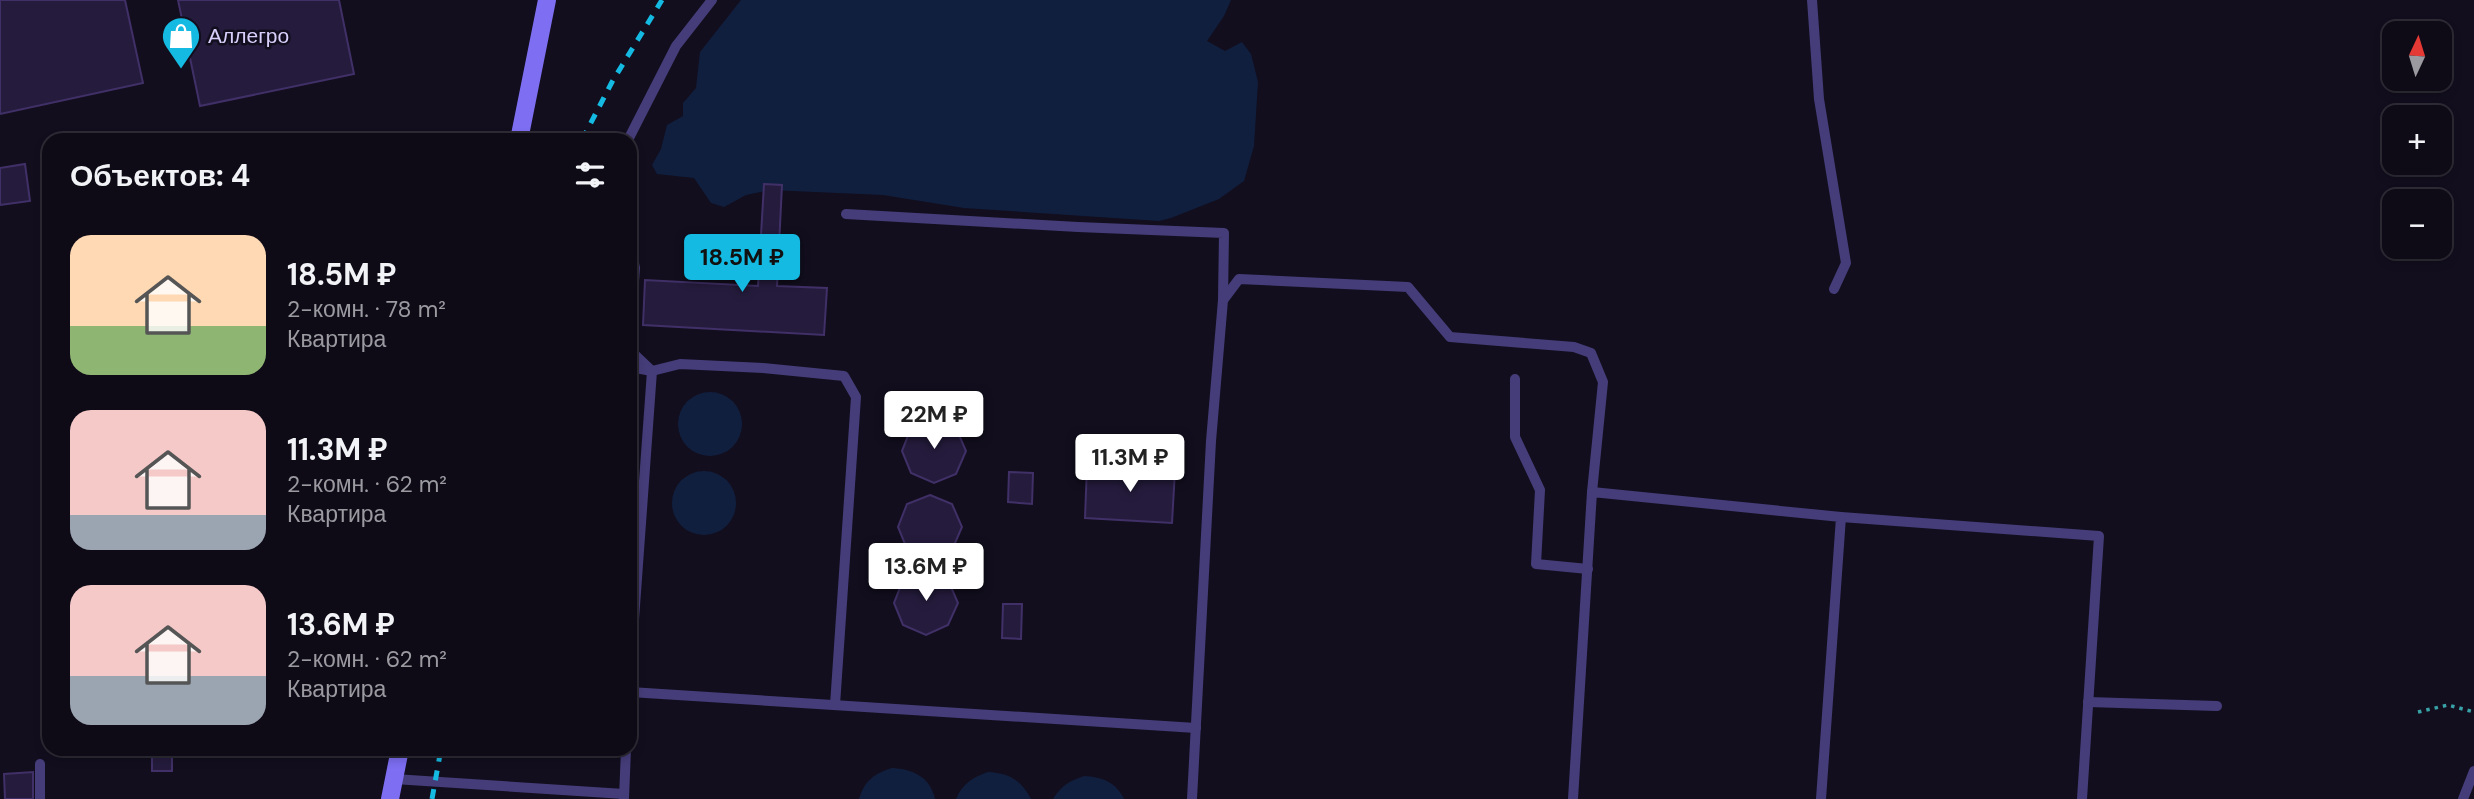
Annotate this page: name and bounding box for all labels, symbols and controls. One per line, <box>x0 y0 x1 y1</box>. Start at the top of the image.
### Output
shop icon: Аллегро <box>160 15 202 70</box>
north arrow <box>2382 21 2452 91</box>
map controls <box>2382 21 2452 259</box>
place label: Аллегро <box>208 22 289 50</box>
button: + <box>2382 105 2452 175</box>
text: Объектов: 4 <box>70 156 250 195</box>
icon: filters <box>571 156 609 194</box>
button: − <box>2382 189 2452 259</box>
pin: 18.5M ₽ <box>677 234 807 294</box>
text: 18.5M ₽ <box>700 242 784 272</box>
text: 18.5M ₽ <box>287 255 396 294</box>
icon: home <box>126 263 210 347</box>
text: 2-комн. · 78 m² <box>287 294 446 324</box>
text: Квартира <box>287 324 386 354</box>
pin: 22M ₽ <box>885 392 983 451</box>
text: 22M ₽ <box>900 399 968 429</box>
text: 11.3M ₽ <box>287 430 388 469</box>
pin: 11.3M ₽ <box>1065 434 1195 494</box>
icon: home <box>126 438 210 522</box>
text: 11.3M ₽ <box>1091 442 1169 472</box>
text: 2-комн. · 62 m² <box>287 469 447 499</box>
text: Квартира <box>287 499 386 529</box>
pin: 13.6M ₽ <box>861 544 991 603</box>
text: 13.6M ₽ <box>885 551 967 581</box>
text: 13.6M ₽ <box>287 605 395 644</box>
icon: home <box>126 613 210 697</box>
text: 2-комн. · 62 m² <box>287 644 447 674</box>
text: Квартира <box>287 674 386 704</box>

